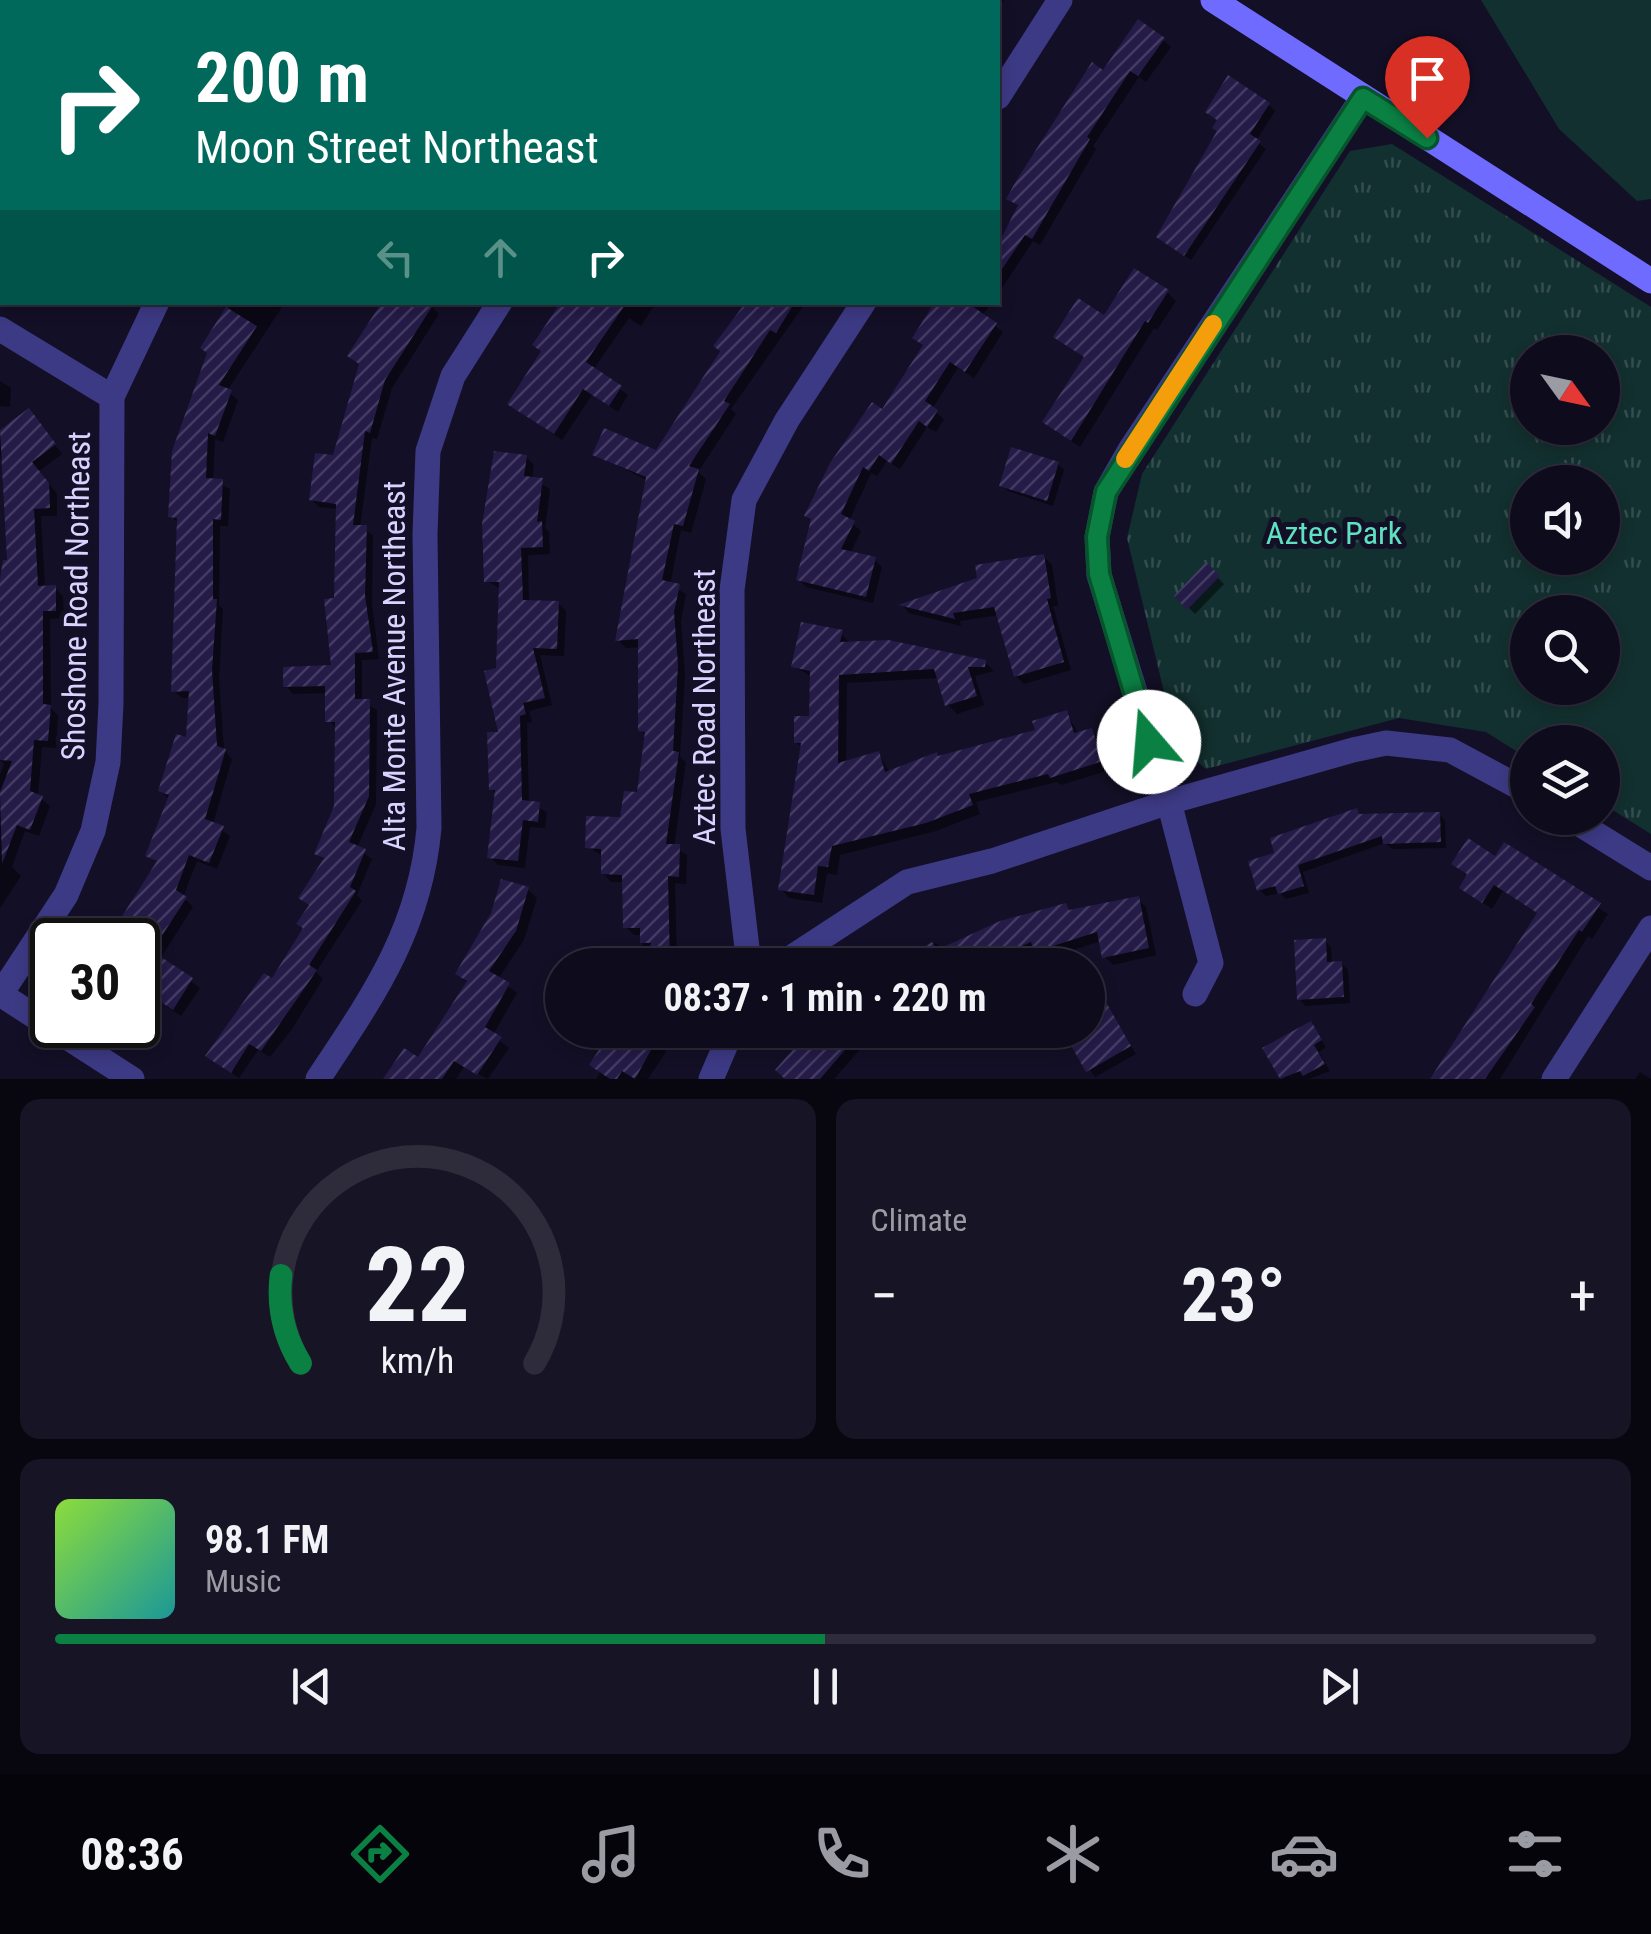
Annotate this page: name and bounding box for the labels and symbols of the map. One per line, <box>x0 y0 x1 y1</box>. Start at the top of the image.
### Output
pin <box>1385 36 1470 139</box>
north arrow <box>1510 335 1620 445</box>
street label: Shoshone Road Northeast <box>54 431 98 761</box>
street label: Alta Monte Avenue Northeast <box>375 481 413 851</box>
park label: Aztec Park <box>1266 514 1403 552</box>
street label: Aztec Road Northeast <box>685 569 723 845</box>
position arrow <box>1097 690 1201 794</box>
speed limit sign: 30 <box>30 918 160 1048</box>

